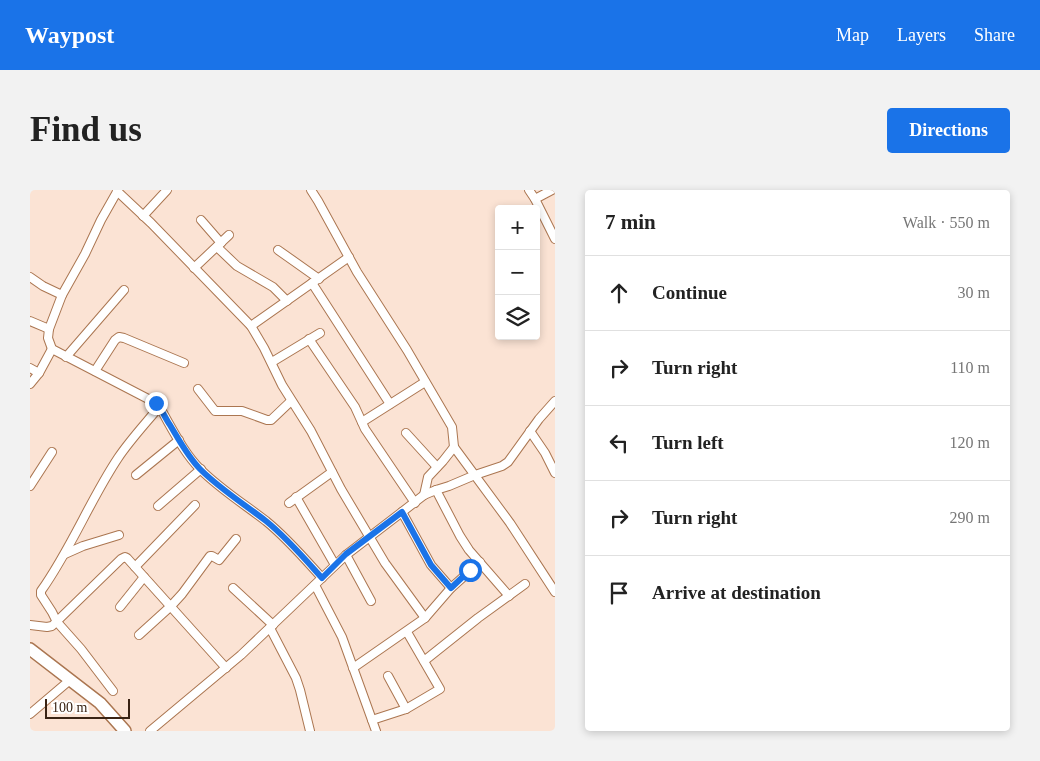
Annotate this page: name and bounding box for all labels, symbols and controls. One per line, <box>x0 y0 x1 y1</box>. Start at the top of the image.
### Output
text: Waypost <box>25 22 114 48</box>
text: Map <box>836 25 869 45</box>
text: Layers <box>897 25 946 45</box>
text: Share <box>974 25 1015 45</box>
button: Directions <box>887 108 1010 153</box>
text: Find us <box>30 110 142 149</box>
map controls <box>495 205 540 340</box>
button: + <box>495 205 540 250</box>
text: 7 min <box>605 210 656 234</box>
text: Walk · 550 m <box>903 214 990 231</box>
button: − <box>495 250 540 295</box>
icon: ahead <box>605 279 633 307</box>
text: Continue <box>652 282 727 303</box>
text: 30 m <box>958 284 990 301</box>
button: layers <box>495 295 540 340</box>
icon: right <box>605 354 633 382</box>
text: Turn right <box>652 357 737 378</box>
text: 110 m <box>950 359 990 376</box>
route end <box>145 392 168 415</box>
icon: left <box>605 429 633 457</box>
text: Turn left <box>652 432 724 453</box>
text: 120 m <box>950 434 990 451</box>
icon: right <box>605 504 633 532</box>
text: Turn right <box>652 507 737 528</box>
text: 290 m <box>950 509 990 526</box>
route start <box>459 559 482 582</box>
icon: arrive <box>605 579 633 607</box>
text: Arrive at destination <box>652 582 821 603</box>
scale bar <box>45 696 130 719</box>
text: 100 m <box>52 700 87 715</box>

